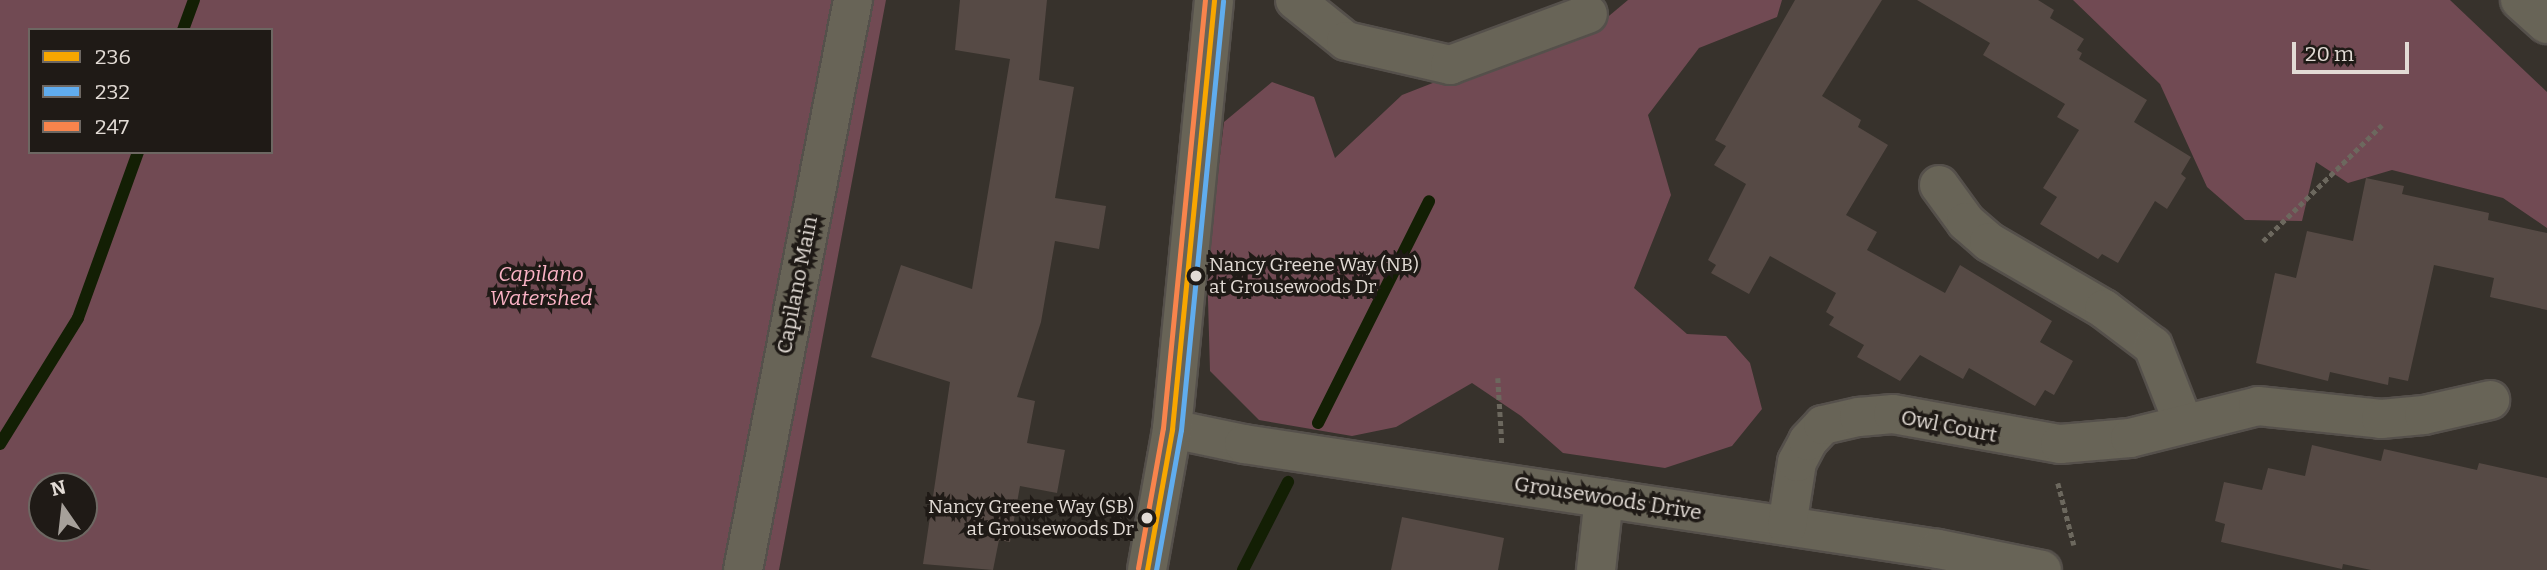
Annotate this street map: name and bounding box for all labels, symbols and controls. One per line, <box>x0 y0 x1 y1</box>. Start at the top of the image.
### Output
legend <box>28 28 273 154</box>
scale bar <box>2295 28 2412 72</box>
text: 20 m <box>2305 41 2354 67</box>
text: 236 <box>95 44 131 70</box>
text: 232 <box>95 79 130 105</box>
text: 247 <box>95 114 129 140</box>
street label: Capilano Main <box>771 214 823 356</box>
place label: Nancy Greene Way (NB) at Grousewoods Dr <box>1209 254 1419 298</box>
park label: Capilano Watershed <box>489 261 593 311</box>
marker: Nancy Greene Way (NB) at Grousewoods Dr <box>1189 269 1203 283</box>
street label: Owl Court <box>1899 404 1999 448</box>
street label: Grousewoods Drive <box>1512 471 1704 525</box>
north arrow <box>28 472 98 542</box>
text: N <box>48 475 68 501</box>
place label: Nancy Greene Way (SB) at Grousewoods Dr <box>928 496 1134 540</box>
marker: Nancy Greene Way (SB) at Grousewoods Dr <box>1140 511 1154 525</box>

